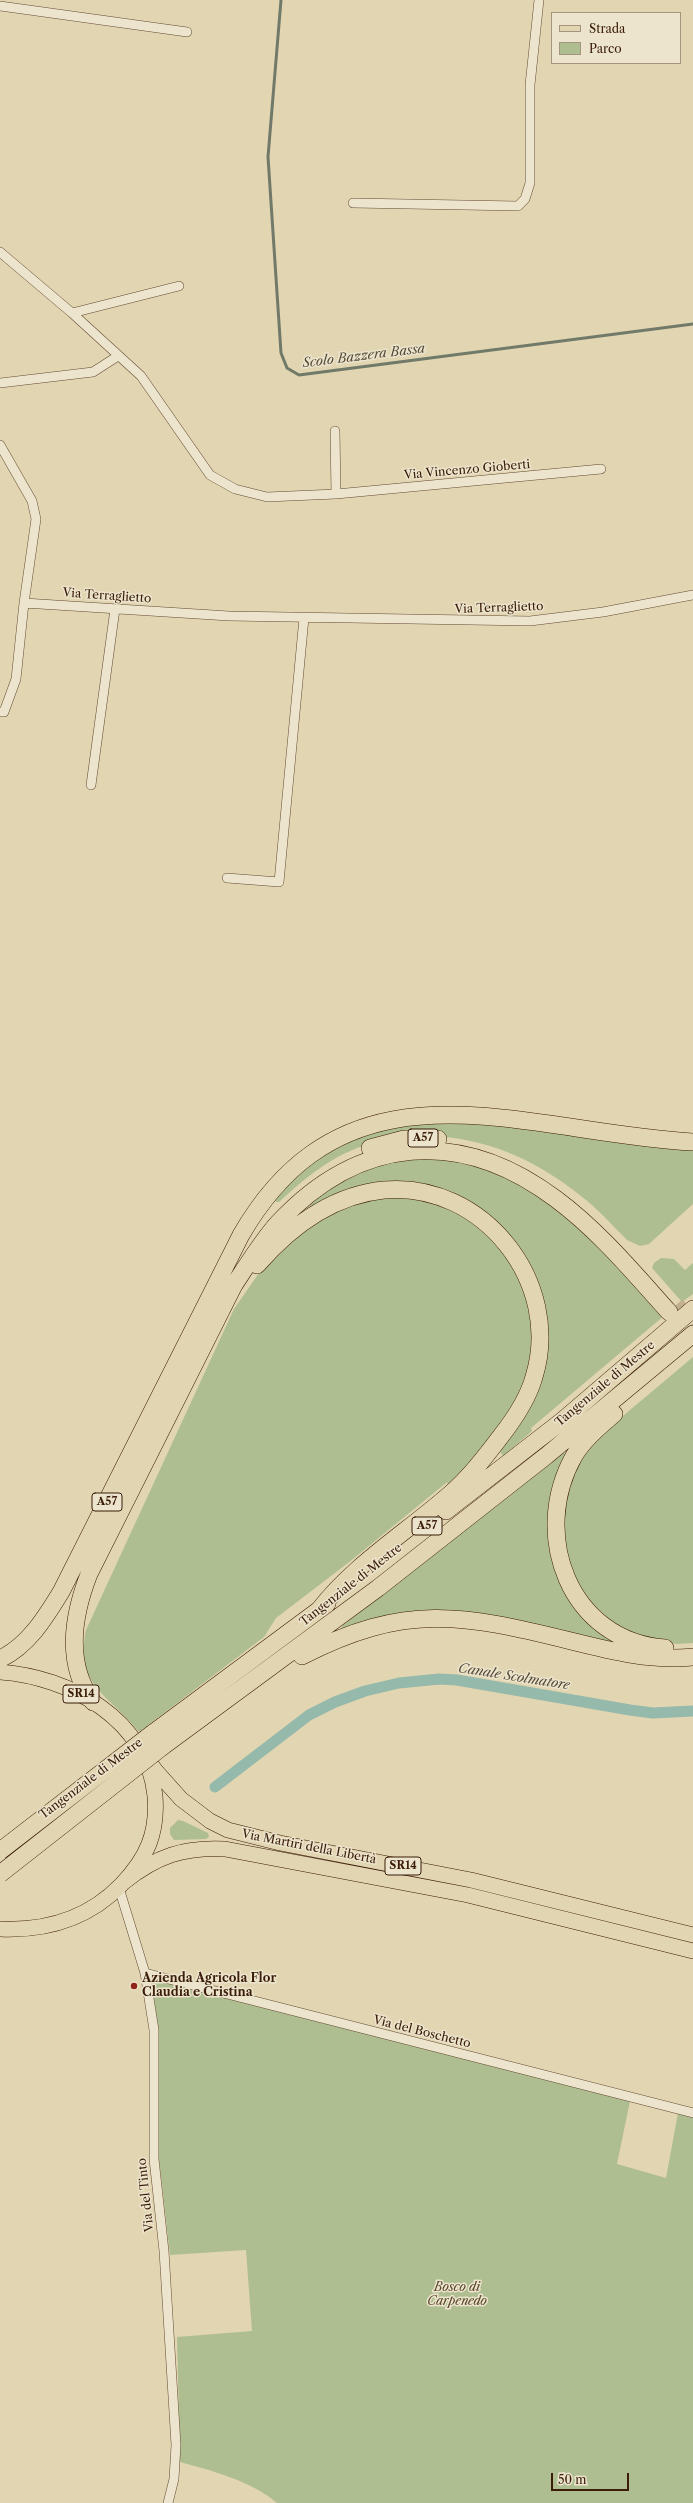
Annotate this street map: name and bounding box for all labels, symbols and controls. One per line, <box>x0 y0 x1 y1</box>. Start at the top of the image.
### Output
legend <box>551 12 681 64</box>
text: Strada <box>589 21 625 36</box>
text: Parco <box>589 41 622 56</box>
water label: Scolo Bazzera Bassa <box>302 341 426 371</box>
street label: Via Vincenzo Gioberti <box>403 457 531 483</box>
street label: Via Terraglietto <box>62 586 152 606</box>
street label: Via Terraglietto <box>454 599 544 617</box>
road number: A57 <box>408 1129 438 1147</box>
street label: Tangenziale di Mestre <box>552 1338 658 1430</box>
road number: A57 <box>92 1493 122 1511</box>
road number: A57 <box>412 1517 442 1535</box>
street label: Tangenziale di Mestre <box>297 1541 405 1629</box>
water label: Canale Scolmatore <box>457 1660 571 1694</box>
road number: SR14 <box>63 1685 99 1703</box>
street label: Tangenziale di Mestre <box>37 1735 145 1823</box>
street label: Via Martiri della Libertà <box>240 1827 378 1867</box>
road number: SR14 <box>385 1857 421 1875</box>
place label: Azienda Agricola Flor Claudia e Cristina <box>142 1972 276 2000</box>
marker: Azienda Agricola Flor Claudia e Cristina <box>129 1981 139 1991</box>
street label: Via del Boschetto <box>372 2013 472 2051</box>
street label: Via del Tinto <box>135 2157 157 2233</box>
park label: Bosco di Carpenedo <box>427 2281 487 2309</box>
scale bar <box>553 2465 631 2491</box>
text: 50 m <box>558 2472 587 2487</box>

